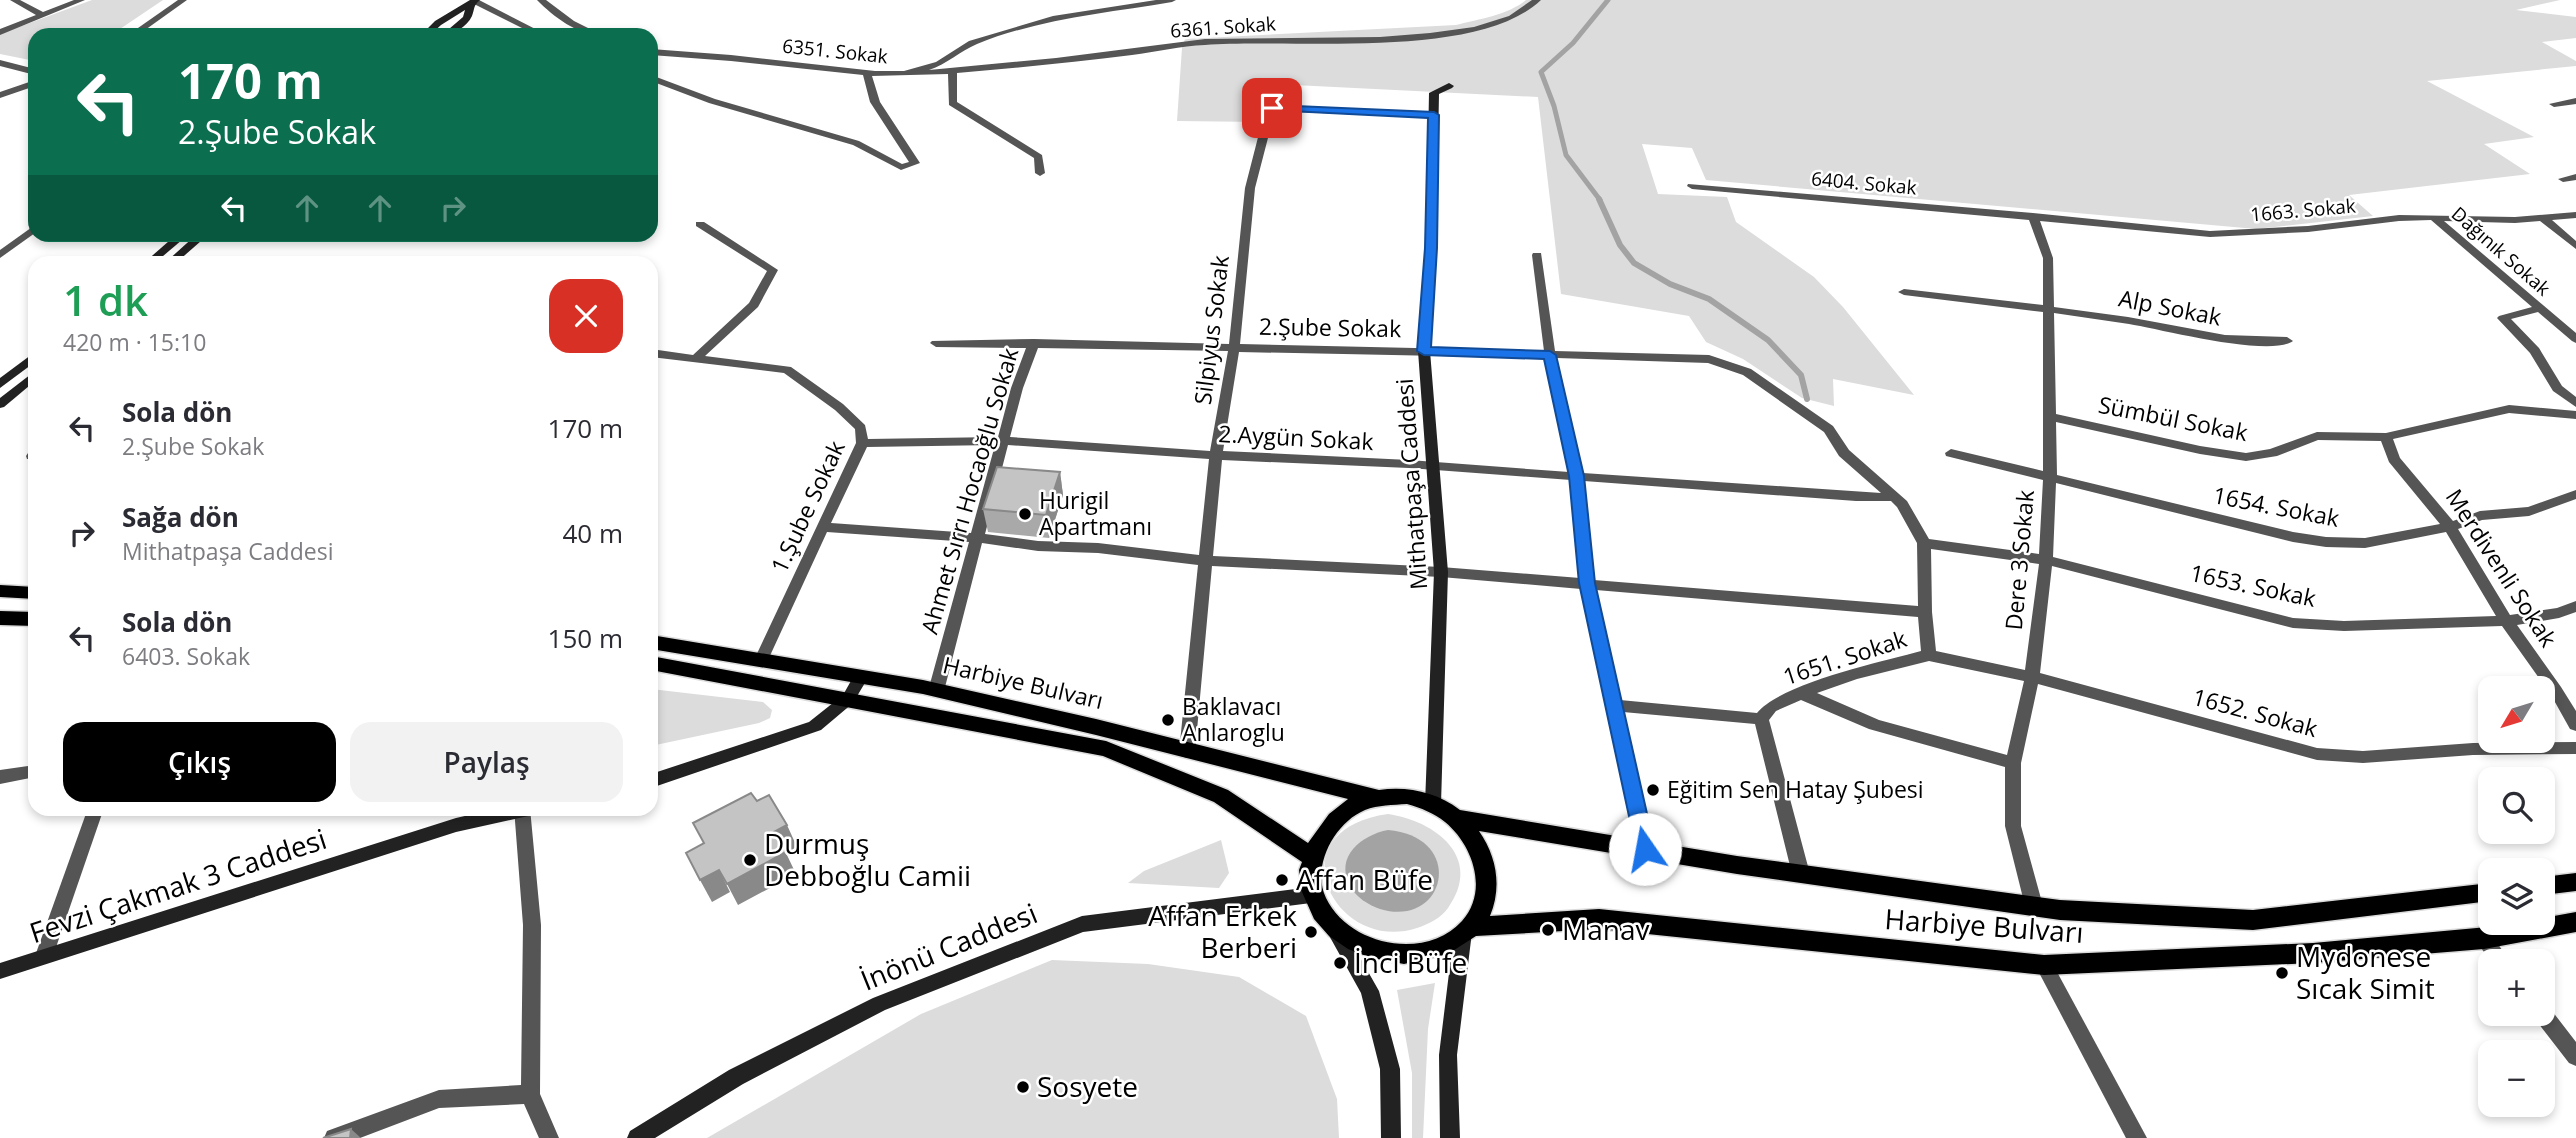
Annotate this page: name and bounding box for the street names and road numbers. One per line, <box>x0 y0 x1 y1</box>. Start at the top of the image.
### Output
street label: 6361. Sokak <box>1169 10 1277 44</box>
street label: 6351. Sokak <box>781 33 889 69</box>
street label: 6404. Sokak <box>1810 165 1918 201</box>
street label: 1663. Sokak <box>2249 192 2357 228</box>
street label: Dağınık Sokak <box>2446 201 2556 301</box>
street label: Silpiyus Sokak <box>1186 253 1236 406</box>
street label: Alp Sokak <box>2116 281 2224 333</box>
street label: 2.Şube Sokak <box>1259 310 1401 344</box>
street label: Ahmet Sırrı Hocaoğlu Sokak <box>913 344 1025 638</box>
street label: Mithatpaşa Caddesi <box>1388 377 1434 591</box>
street label: Sümbül Sokak <box>2096 388 2251 448</box>
street label: 2.Aygün Sokak <box>1218 417 1374 457</box>
street label: 1.Şube Sokak <box>763 435 852 578</box>
street label: 1654. Sokak <box>2210 478 2342 534</box>
street label: Merdivenli Sokak <box>2439 482 2565 653</box>
street label: Dere 3 Sokak <box>1997 489 2041 631</box>
street label: 1653. Sokak <box>2187 556 2319 614</box>
street label: 1651. Sokak <box>1779 622 1911 692</box>
street label: Harbiye Bulvarı <box>940 648 1107 716</box>
street label: 1652. Sokak <box>2189 680 2321 744</box>
street label: Fevzi Çakmak 3 Caddesi <box>24 819 331 951</box>
street label: İnönü Caddesi <box>855 893 1042 999</box>
street label: Harbiye Bulvarı <box>1883 899 2085 951</box>

